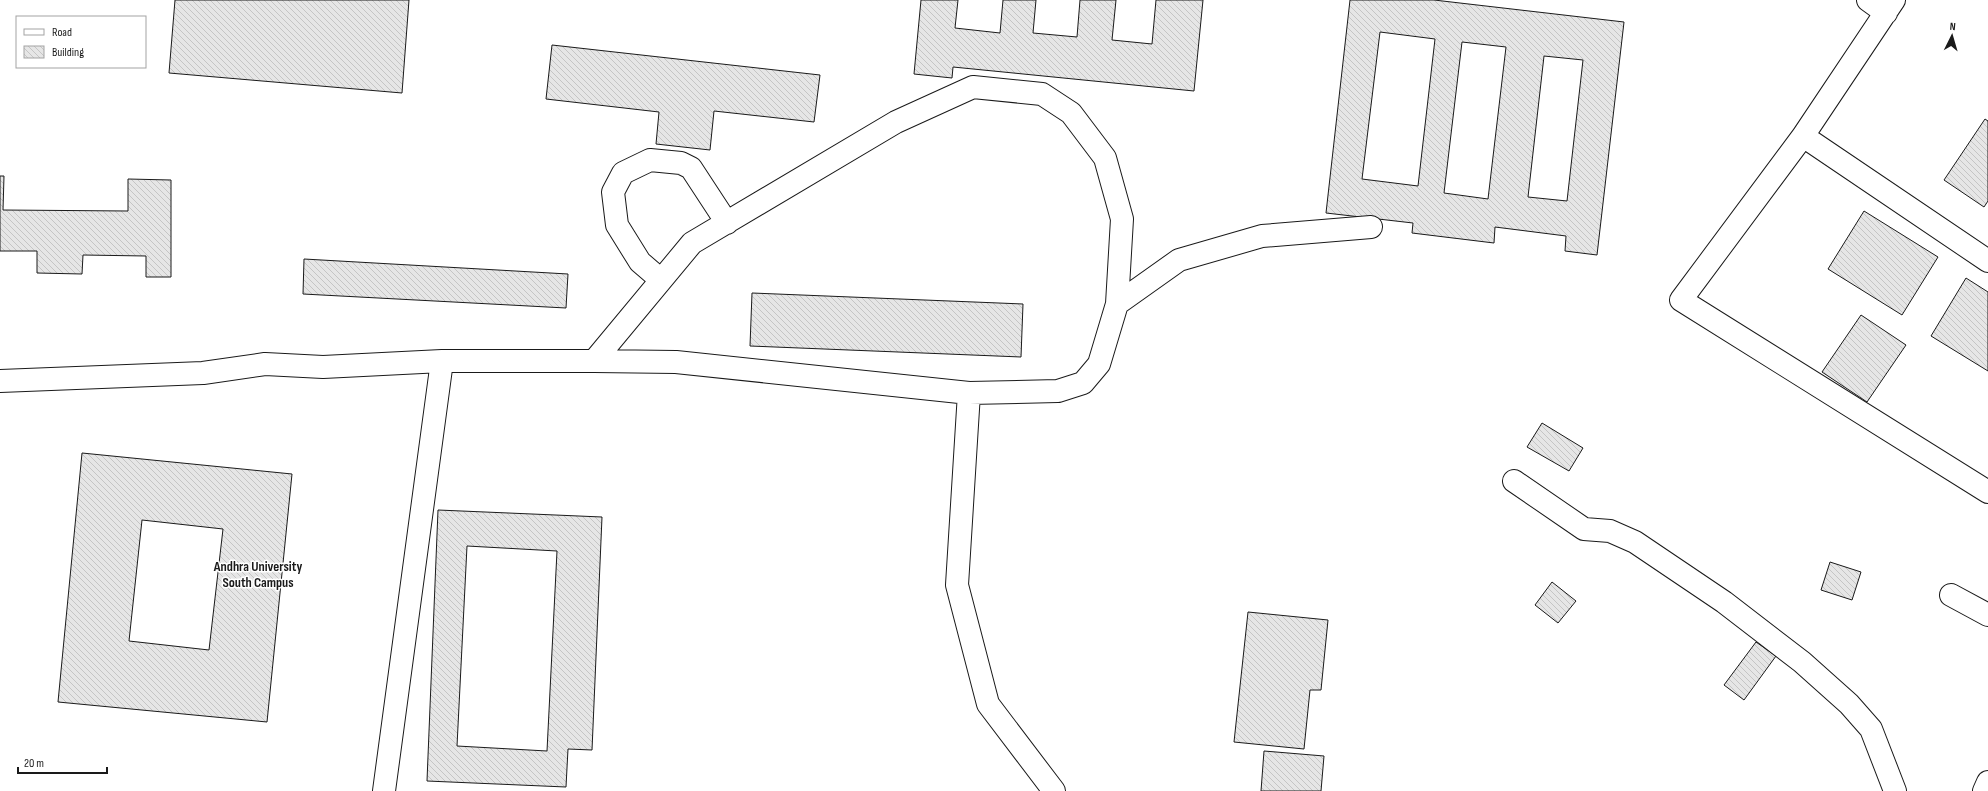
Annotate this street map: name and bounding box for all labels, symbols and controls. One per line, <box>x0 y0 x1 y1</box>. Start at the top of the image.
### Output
legend <box>16 16 146 68</box>
north arrow <box>1932 16 1972 56</box>
text: N <box>1949 20 1956 33</box>
text: Road <box>52 25 72 40</box>
text: Building <box>52 45 84 60</box>
district label: Andhra University South Campus <box>213 558 302 591</box>
scale bar <box>18 749 107 775</box>
text: 20 m <box>24 756 44 771</box>

